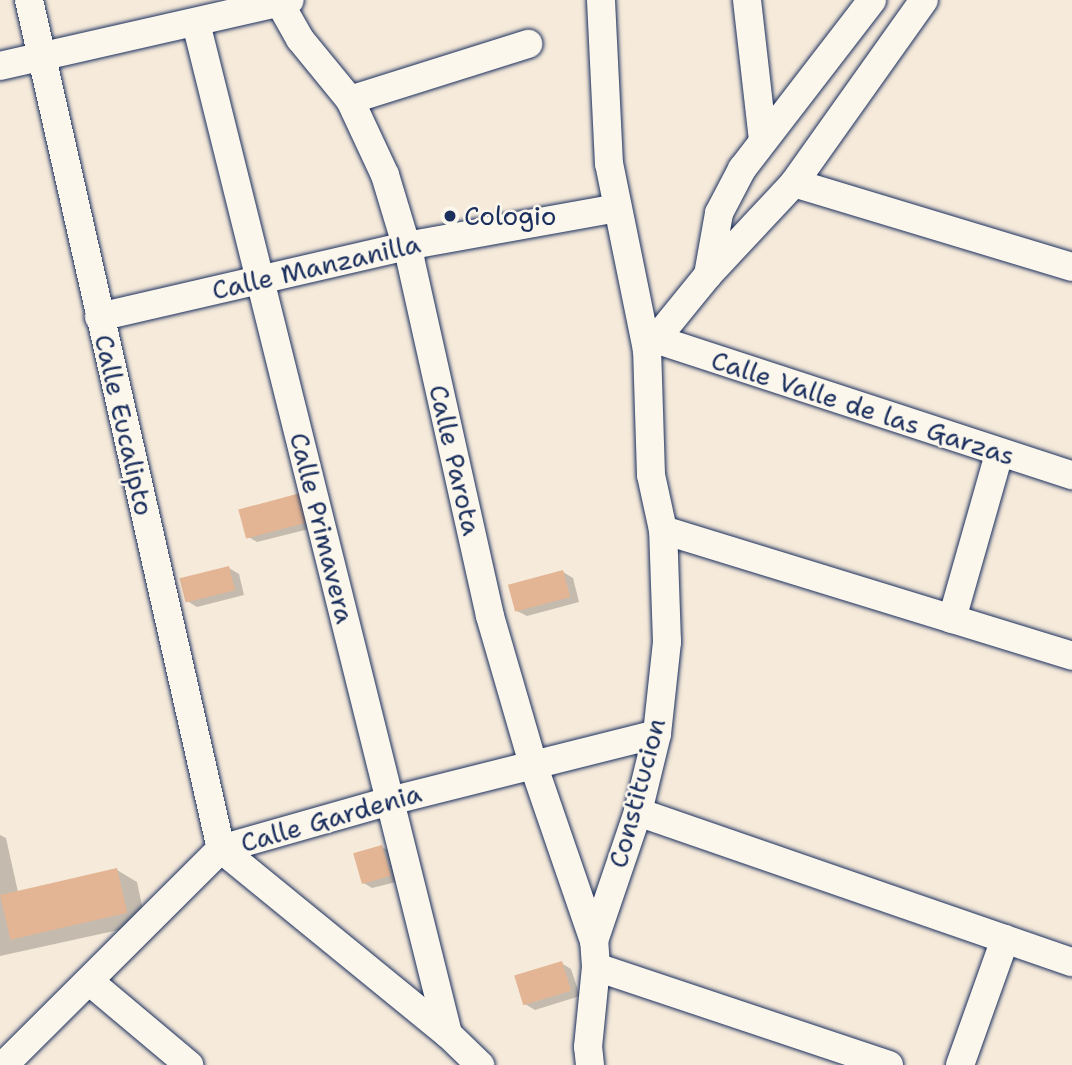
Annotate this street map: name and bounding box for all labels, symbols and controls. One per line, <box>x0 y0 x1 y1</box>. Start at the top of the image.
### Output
place label: Cologio <box>464 200 557 232</box>
marker: Cologio <box>442 208 458 224</box>
street label: Calle Manzanilla <box>209 228 423 306</box>
street label: Calle Eucalipto <box>88 331 160 519</box>
street label: Calle Valle de las Garzas <box>707 344 1019 472</box>
street label: Calle Parota <box>423 382 487 538</box>
street label: Calle Primavera <box>283 429 361 627</box>
street label: Constitucion <box>602 715 672 871</box>
street label: Calle Gardenia <box>237 777 425 859</box>

